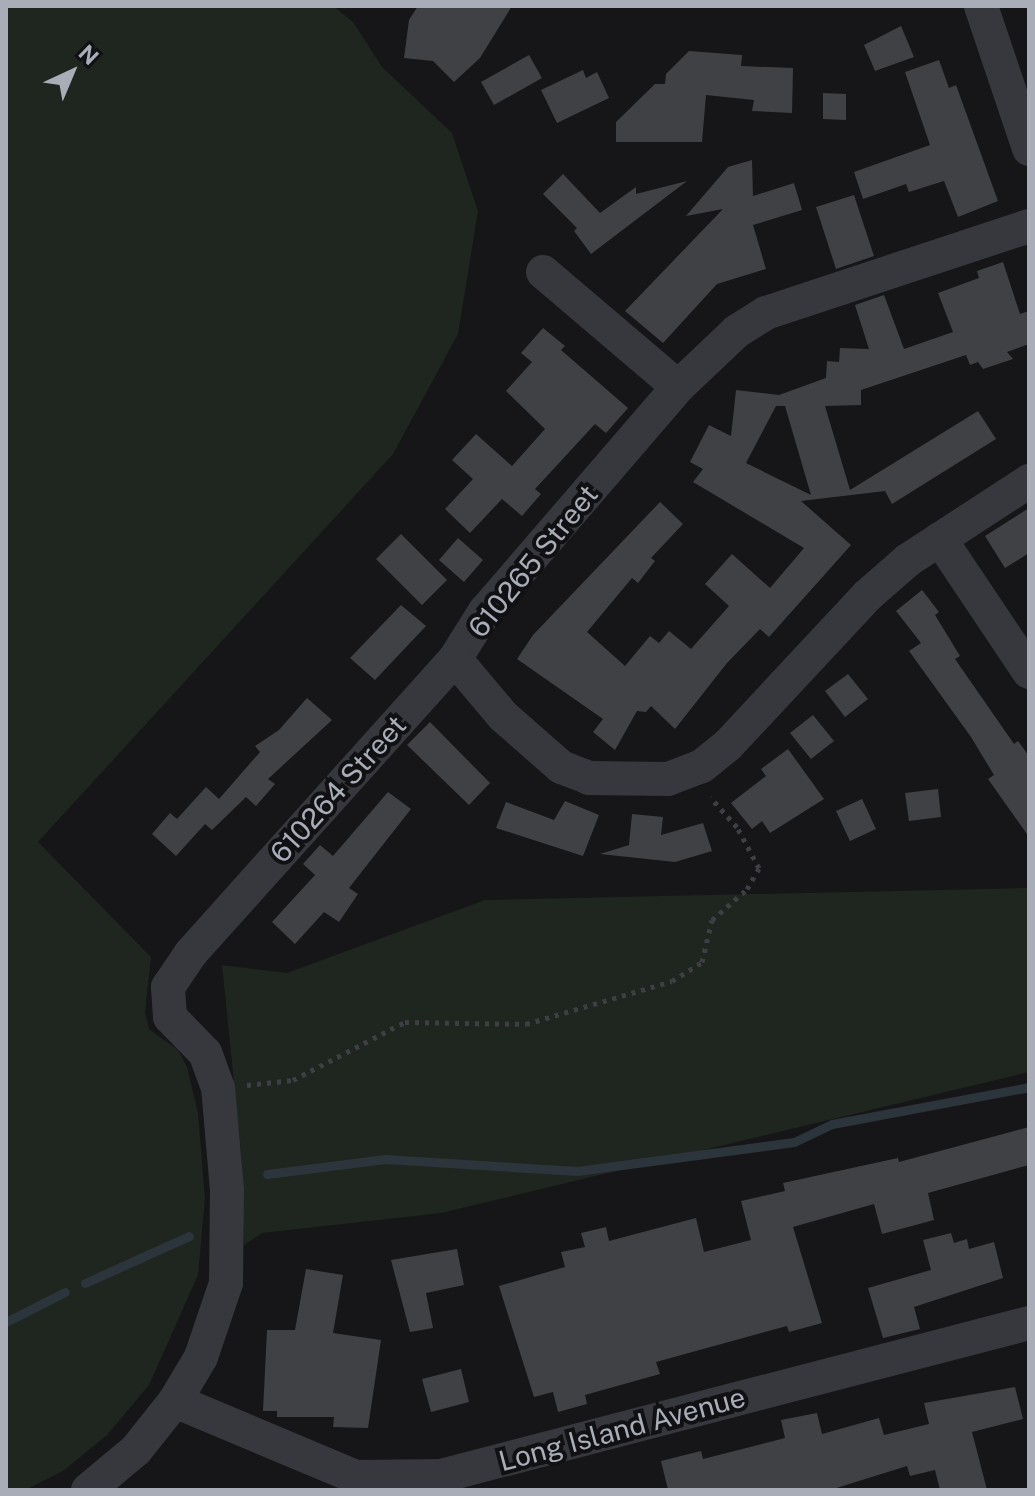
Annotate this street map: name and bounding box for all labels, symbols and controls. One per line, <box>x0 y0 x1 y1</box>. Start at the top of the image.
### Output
north arrow <box>32 32 112 112</box>
text: N <box>73 39 104 70</box>
street label: 610265 Street <box>461 478 605 644</box>
street label: 610264 Street <box>263 709 413 869</box>
street label: Long Island Avenue <box>495 1380 749 1478</box>

